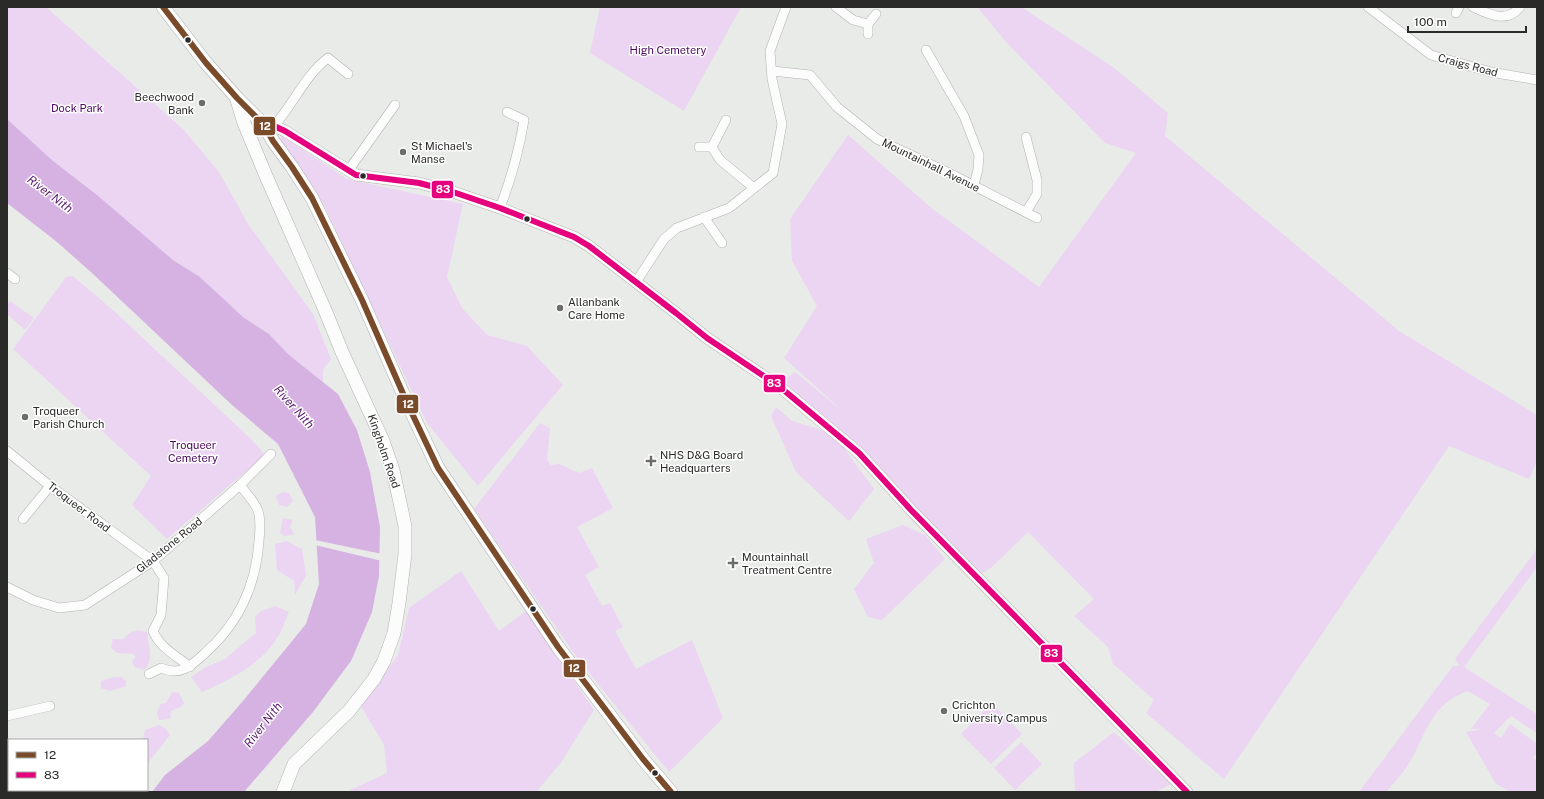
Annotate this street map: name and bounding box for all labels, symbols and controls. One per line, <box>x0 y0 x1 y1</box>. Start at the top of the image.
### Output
scale bar <box>1408 8 1526 34</box>
text: 100 m <box>1414 15 1447 29</box>
unlabelled marker <box>183 35 193 45</box>
park label: High Cemetery <box>630 44 707 56</box>
street label: Craigs Road <box>1437 51 1499 79</box>
place label: Beechwood Bank <box>135 91 194 116</box>
marker: Beechwood Bank <box>197 98 207 108</box>
park label: Dock Park <box>51 102 103 114</box>
line badge: 12 <box>253 116 276 136</box>
text: 12 <box>259 120 271 132</box>
street label: Mountainhall Avenue <box>880 136 982 194</box>
place label: St Michael's Manse <box>411 140 473 165</box>
marker: St Michael's Manse <box>398 147 408 157</box>
unlabelled marker <box>358 171 368 181</box>
water label: River Nith <box>24 172 76 216</box>
line badge: 83 <box>431 180 454 199</box>
text: 83 <box>436 183 450 195</box>
unlabelled marker <box>522 214 532 224</box>
place label: Allanbank Care Home <box>568 296 625 321</box>
marker: Allanbank Care Home <box>555 303 565 313</box>
line badge: 83 <box>763 374 786 393</box>
text: 83 <box>767 377 781 389</box>
water label: River Nith <box>271 383 317 432</box>
line badge: 12 <box>396 394 419 414</box>
text: 12 <box>402 398 414 410</box>
place label: Troqueer Parish Church <box>33 405 104 430</box>
marker: Troqueer Parish Church <box>20 412 30 422</box>
street label: Kingholm Road <box>366 412 402 490</box>
park label: Troqueer Cemetery <box>168 439 218 464</box>
place label: NHS D&G Board Headquarters <box>660 449 743 474</box>
marker: NHS D&G Board Headquarters <box>645 455 657 467</box>
street label: Troqueer Road <box>45 480 113 534</box>
street label: Gladstone Road <box>134 515 204 575</box>
place label: Mountainhall Treatment Centre <box>742 551 832 576</box>
marker: Mountainhall Treatment Centre <box>727 557 739 569</box>
unlabelled marker <box>528 604 538 614</box>
line badge: 83 <box>1040 644 1063 663</box>
text: 83 <box>1044 647 1058 659</box>
line badge: 12 <box>563 659 586 678</box>
text: 12 <box>568 662 580 674</box>
water label: River Nith <box>241 699 285 750</box>
place label: Crichton University Campus <box>952 699 1048 724</box>
marker: Crichton University Campus <box>939 706 949 716</box>
legend <box>8 739 148 791</box>
text: 12 <box>44 748 56 762</box>
text: 83 <box>44 768 59 782</box>
unlabelled marker <box>650 768 660 778</box>

